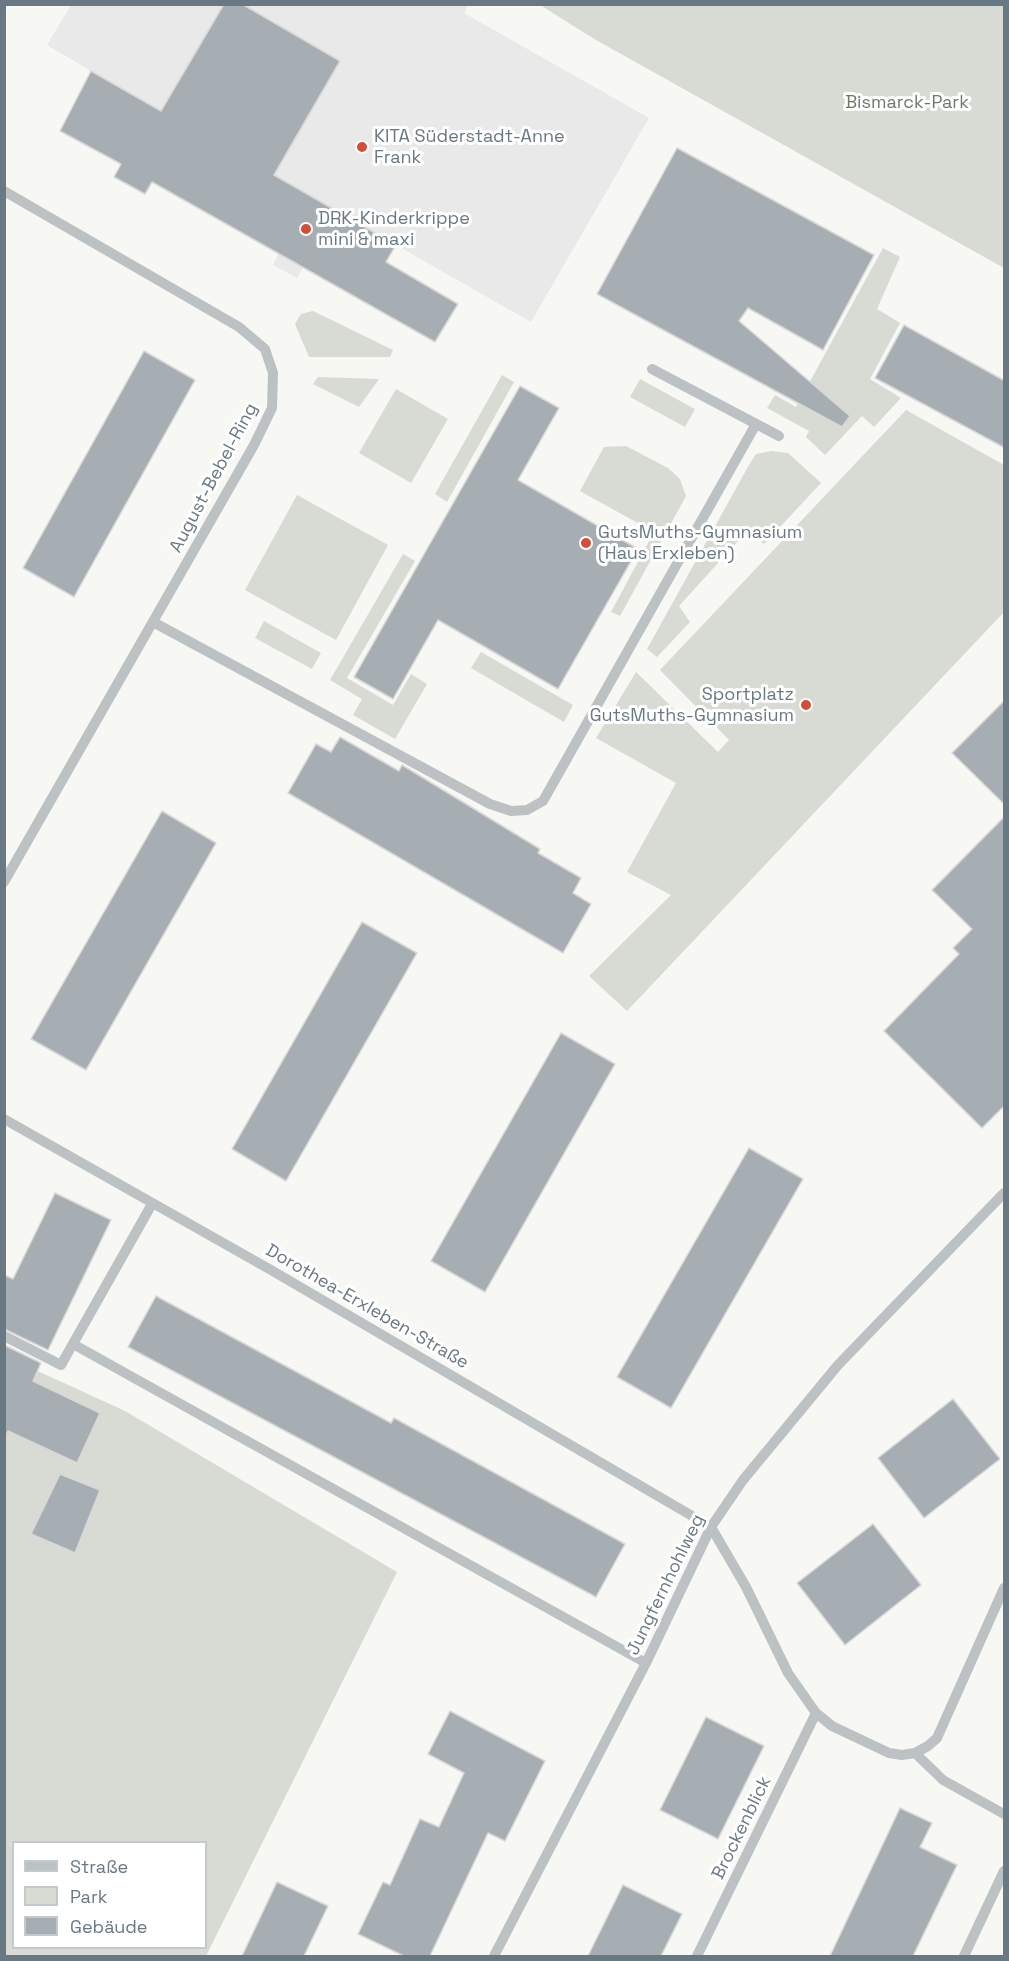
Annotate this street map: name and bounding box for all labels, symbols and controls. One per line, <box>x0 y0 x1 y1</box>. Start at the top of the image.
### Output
park label: Bismarck-Park <box>845 92 969 114</box>
place label: KITA Süderstadt-Anne Frank <box>374 126 565 168</box>
marker: KITA Süderstadt-Anne Frank <box>355 140 369 154</box>
place label: DRK-Kinderkrippe mini & maxi <box>318 208 470 250</box>
marker: DRK-Kinderkrippe mini & maxi <box>299 222 313 236</box>
street label: August-Bebel-Ring <box>165 400 263 556</box>
place label: GutsMuths-Gymnasium (Haus Erxleben) <box>598 522 802 564</box>
marker: GutsMuths-Gymnasium (Haus Erxleben) <box>579 536 593 550</box>
place label: Sportplatz GutsMuths-Gymnasium <box>590 684 794 726</box>
marker: Sportplatz GutsMuths-Gymnasium <box>799 698 813 712</box>
street label: Dorothea-Erxleben-Straße <box>262 1240 472 1374</box>
street label: Jungfernhohlweg <box>623 1511 709 1659</box>
street label: Brockenblick <box>708 1773 776 1883</box>
legend <box>12 1841 207 1949</box>
text: Straße <box>70 1855 128 1878</box>
text: Park <box>70 1885 107 1908</box>
text: Gebäude <box>70 1915 148 1938</box>

